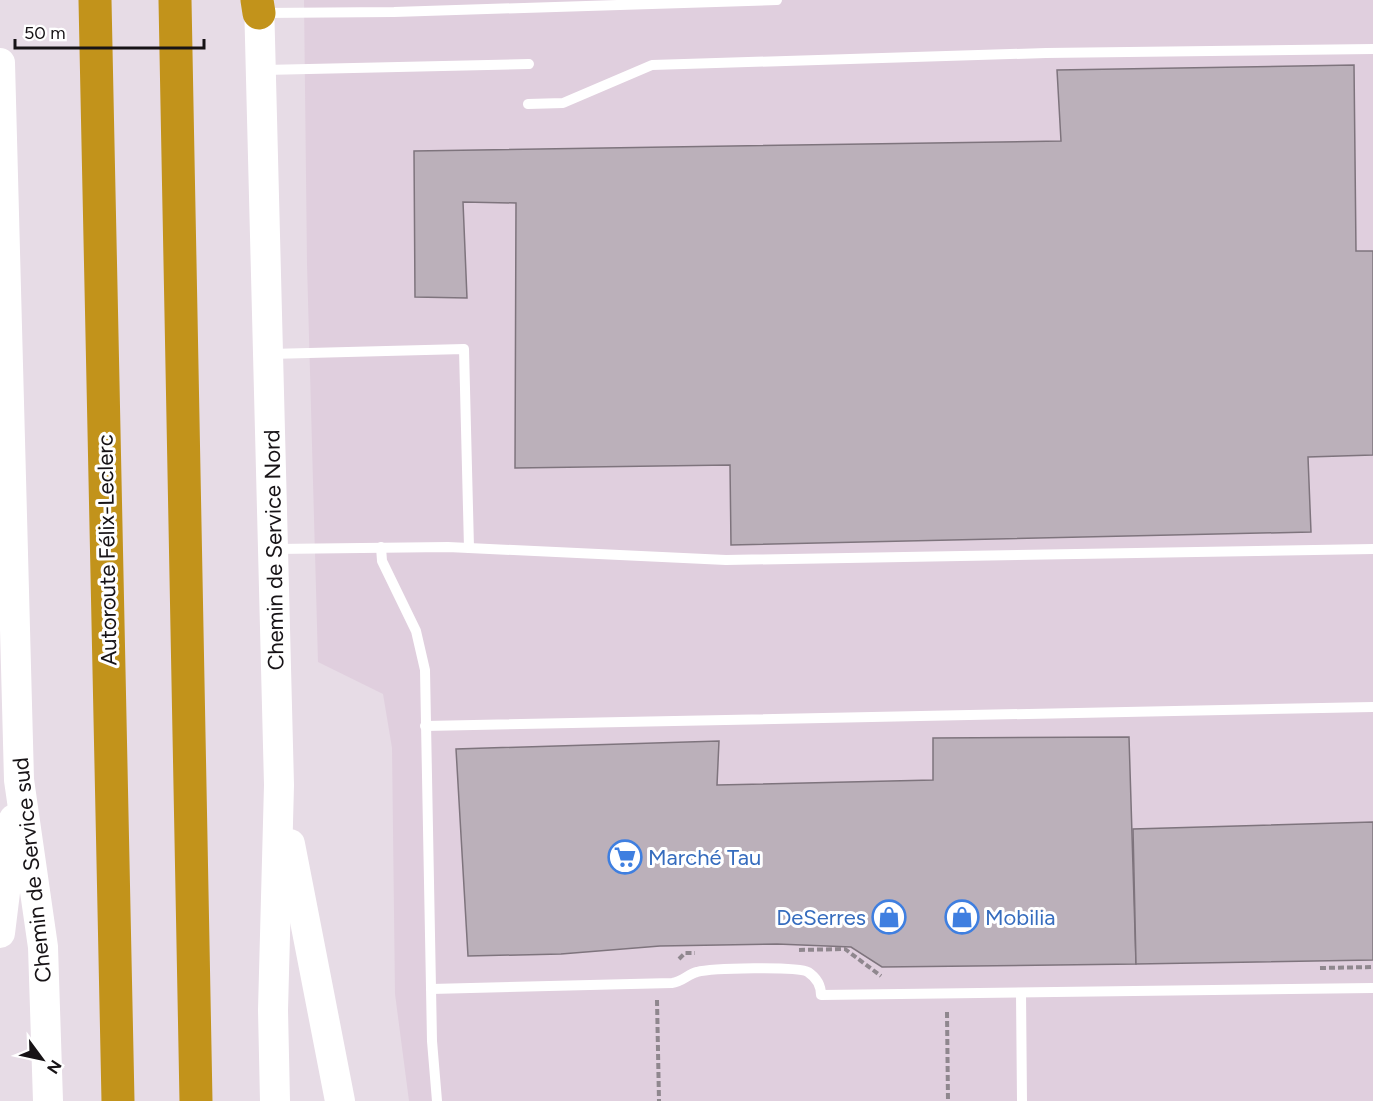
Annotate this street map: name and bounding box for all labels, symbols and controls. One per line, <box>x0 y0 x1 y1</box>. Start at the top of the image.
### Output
scale bar <box>15 12 204 50</box>
text: 50 m <box>24 22 66 44</box>
street label: Chemin de Service Nord <box>258 429 290 671</box>
street label: Autoroute Félix-Leclerc <box>91 434 123 666</box>
street label: Chemin de Service sud <box>7 756 57 984</box>
supermarket icon: Marché Tau <box>607 839 643 875</box>
place label: Marché Tau <box>648 844 761 871</box>
shop icon: DeSerres <box>871 899 907 935</box>
shop icon: Mobilia <box>944 899 980 935</box>
place label: DeSerres <box>776 904 866 931</box>
place label: Mobilia <box>985 904 1056 931</box>
north arrow <box>12 1029 72 1089</box>
text: N <box>43 1057 65 1077</box>

